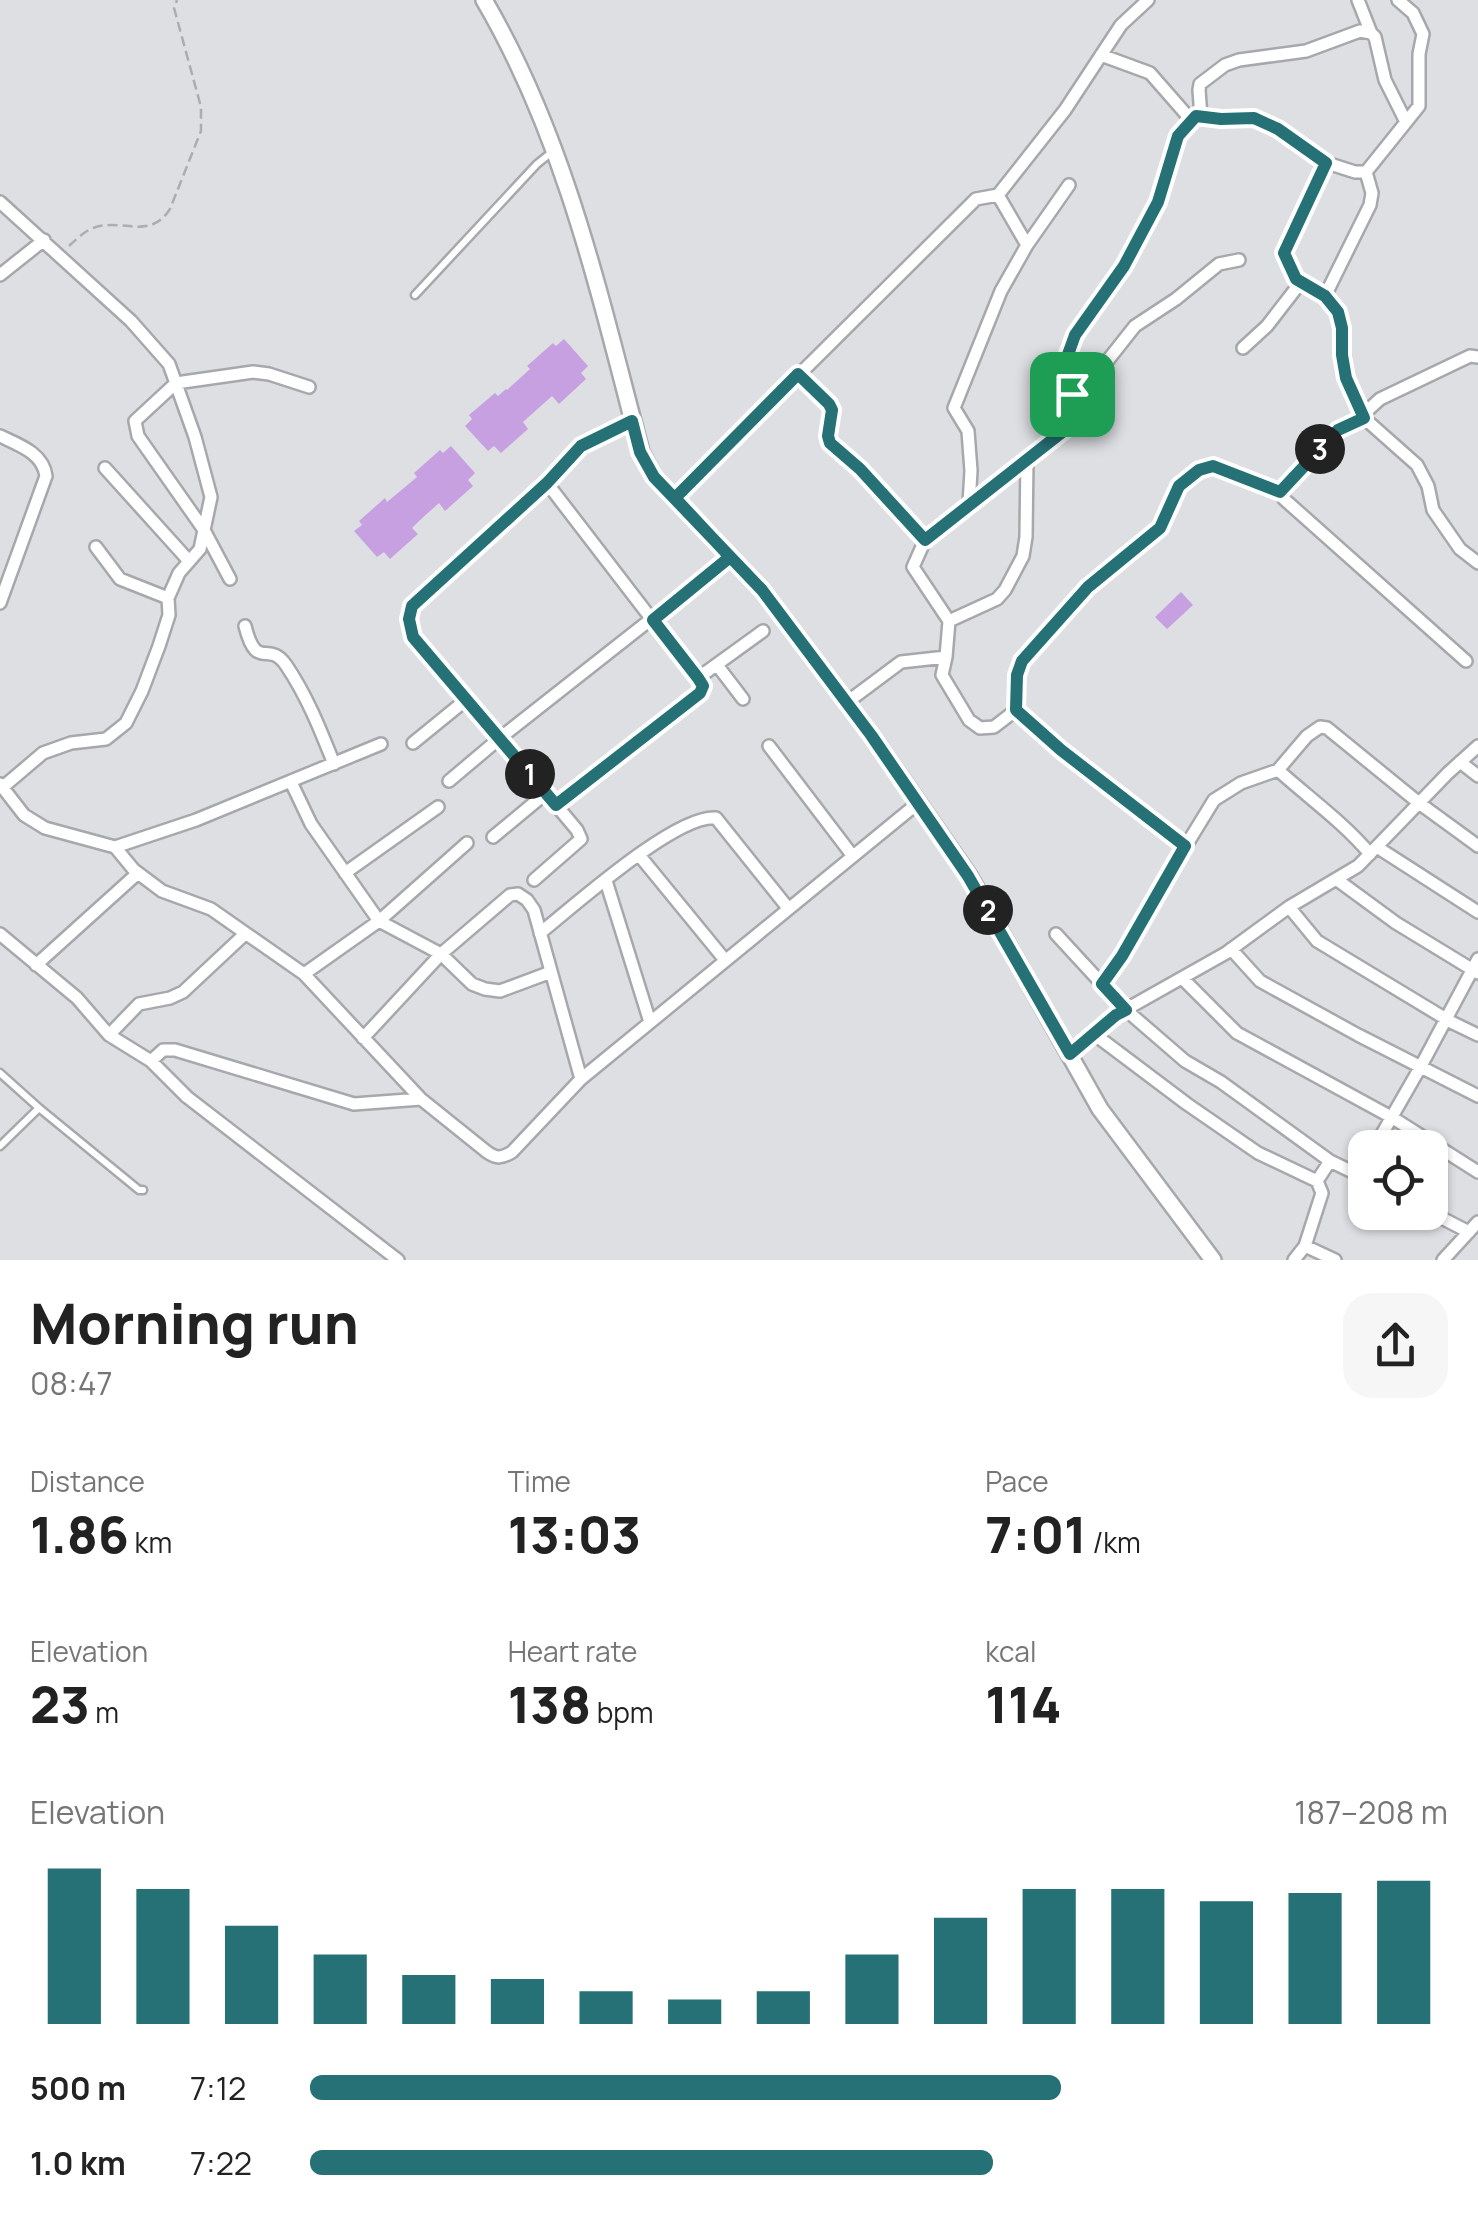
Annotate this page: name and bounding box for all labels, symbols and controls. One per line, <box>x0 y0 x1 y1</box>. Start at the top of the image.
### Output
pin <box>1030 352 1115 437</box>
icon: arrive <box>1045 367 1100 422</box>
pin: 3 <box>1295 424 1345 474</box>
text: 3 <box>1312 430 1328 468</box>
pin: 1 <box>505 749 555 799</box>
text: 1 <box>524 755 536 793</box>
pin: 2 <box>963 885 1013 935</box>
text: 2 <box>980 891 996 929</box>
map controls <box>1348 1130 1448 1230</box>
button: locate <box>1348 1130 1448 1230</box>
text: Morning run <box>30 1285 359 1361</box>
button: share <box>1343 1293 1448 1398</box>
text: 08:47 <box>30 1361 113 1405</box>
text: Distance <box>30 1462 145 1500</box>
text: Time <box>508 1462 571 1500</box>
text: Pace <box>985 1462 1049 1500</box>
text: 1.86 <box>30 1500 129 1568</box>
text: 13:03 <box>508 1500 641 1568</box>
text: 7:01 <box>985 1500 1087 1568</box>
text: km <box>129 1523 172 1561</box>
text: /km <box>1087 1523 1141 1561</box>
text: Elevation <box>30 1632 148 1670</box>
text: Heart rate <box>508 1632 637 1670</box>
text: kcal <box>985 1632 1036 1670</box>
text: 23 <box>30 1670 90 1738</box>
text: 138 <box>508 1670 591 1738</box>
text: 114 <box>985 1670 1061 1738</box>
text: m <box>90 1693 119 1731</box>
text: bpm <box>591 1693 654 1731</box>
text: Elevation <box>30 1790 165 1834</box>
text: 187–208 m <box>1294 1790 1448 1834</box>
text: 500 m <box>30 2066 126 2110</box>
text: 7:12 <box>190 2066 246 2110</box>
text: 1.0 km <box>30 2141 126 2185</box>
text: 7:22 <box>190 2141 252 2185</box>

